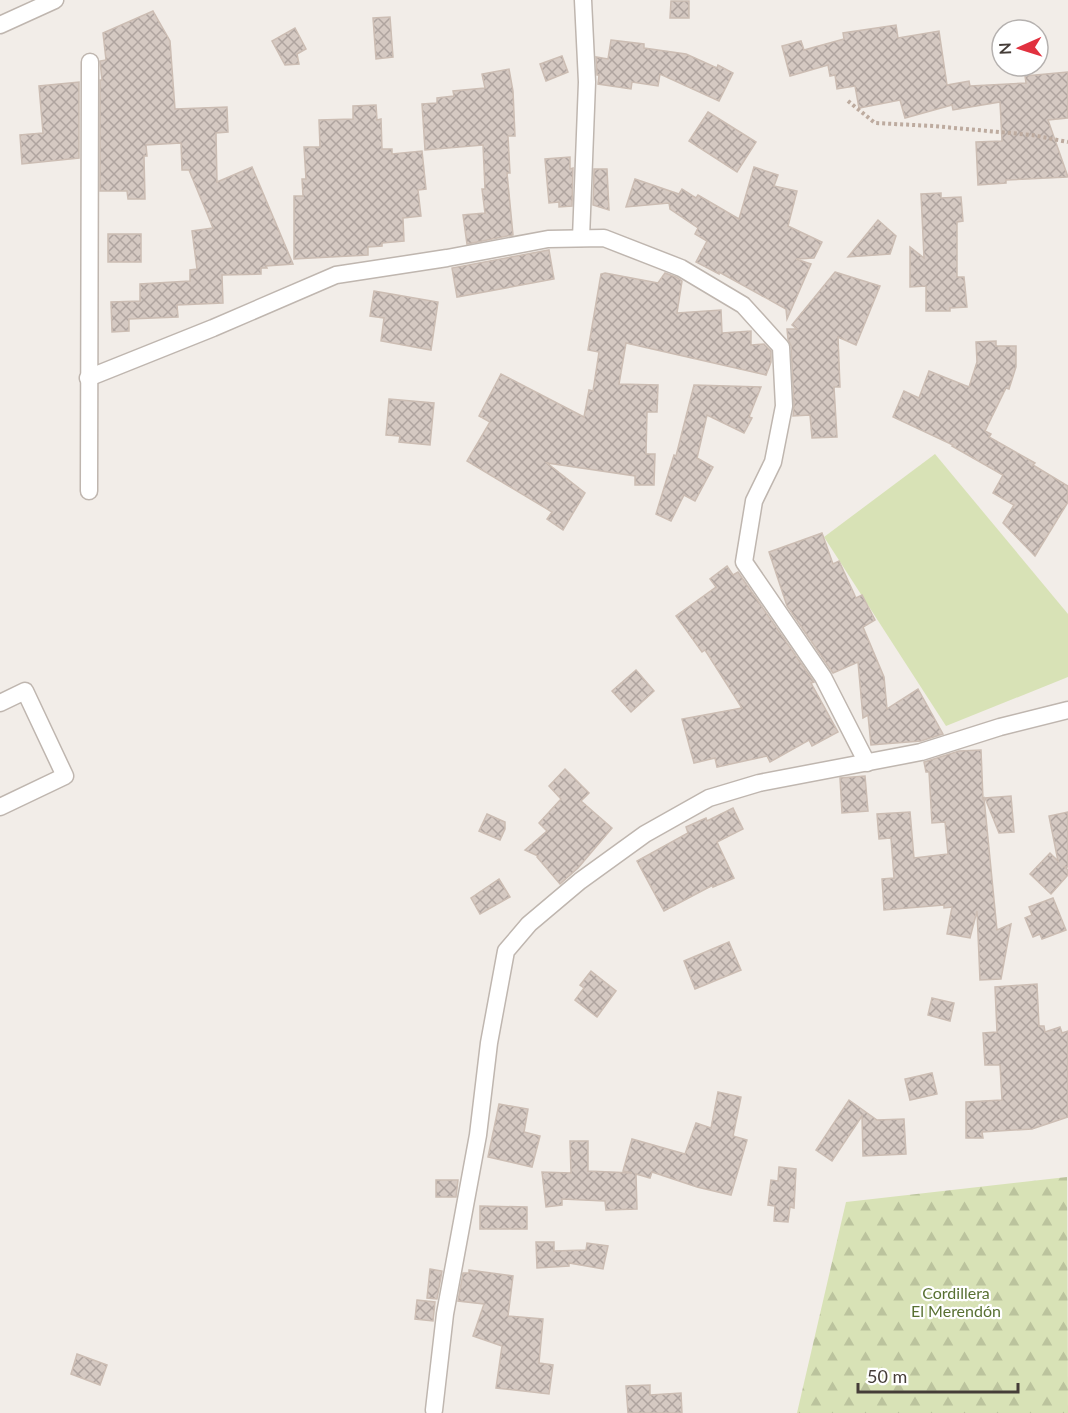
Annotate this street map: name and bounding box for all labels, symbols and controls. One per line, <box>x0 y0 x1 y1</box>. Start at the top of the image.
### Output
north arrow <box>990 18 1050 78</box>
text: N <box>995 42 1014 55</box>
park label: Cordillera El Merendón <box>911 1283 1001 1320</box>
scale bar <box>858 1356 1018 1394</box>
text: 50 m <box>867 1365 907 1387</box>

